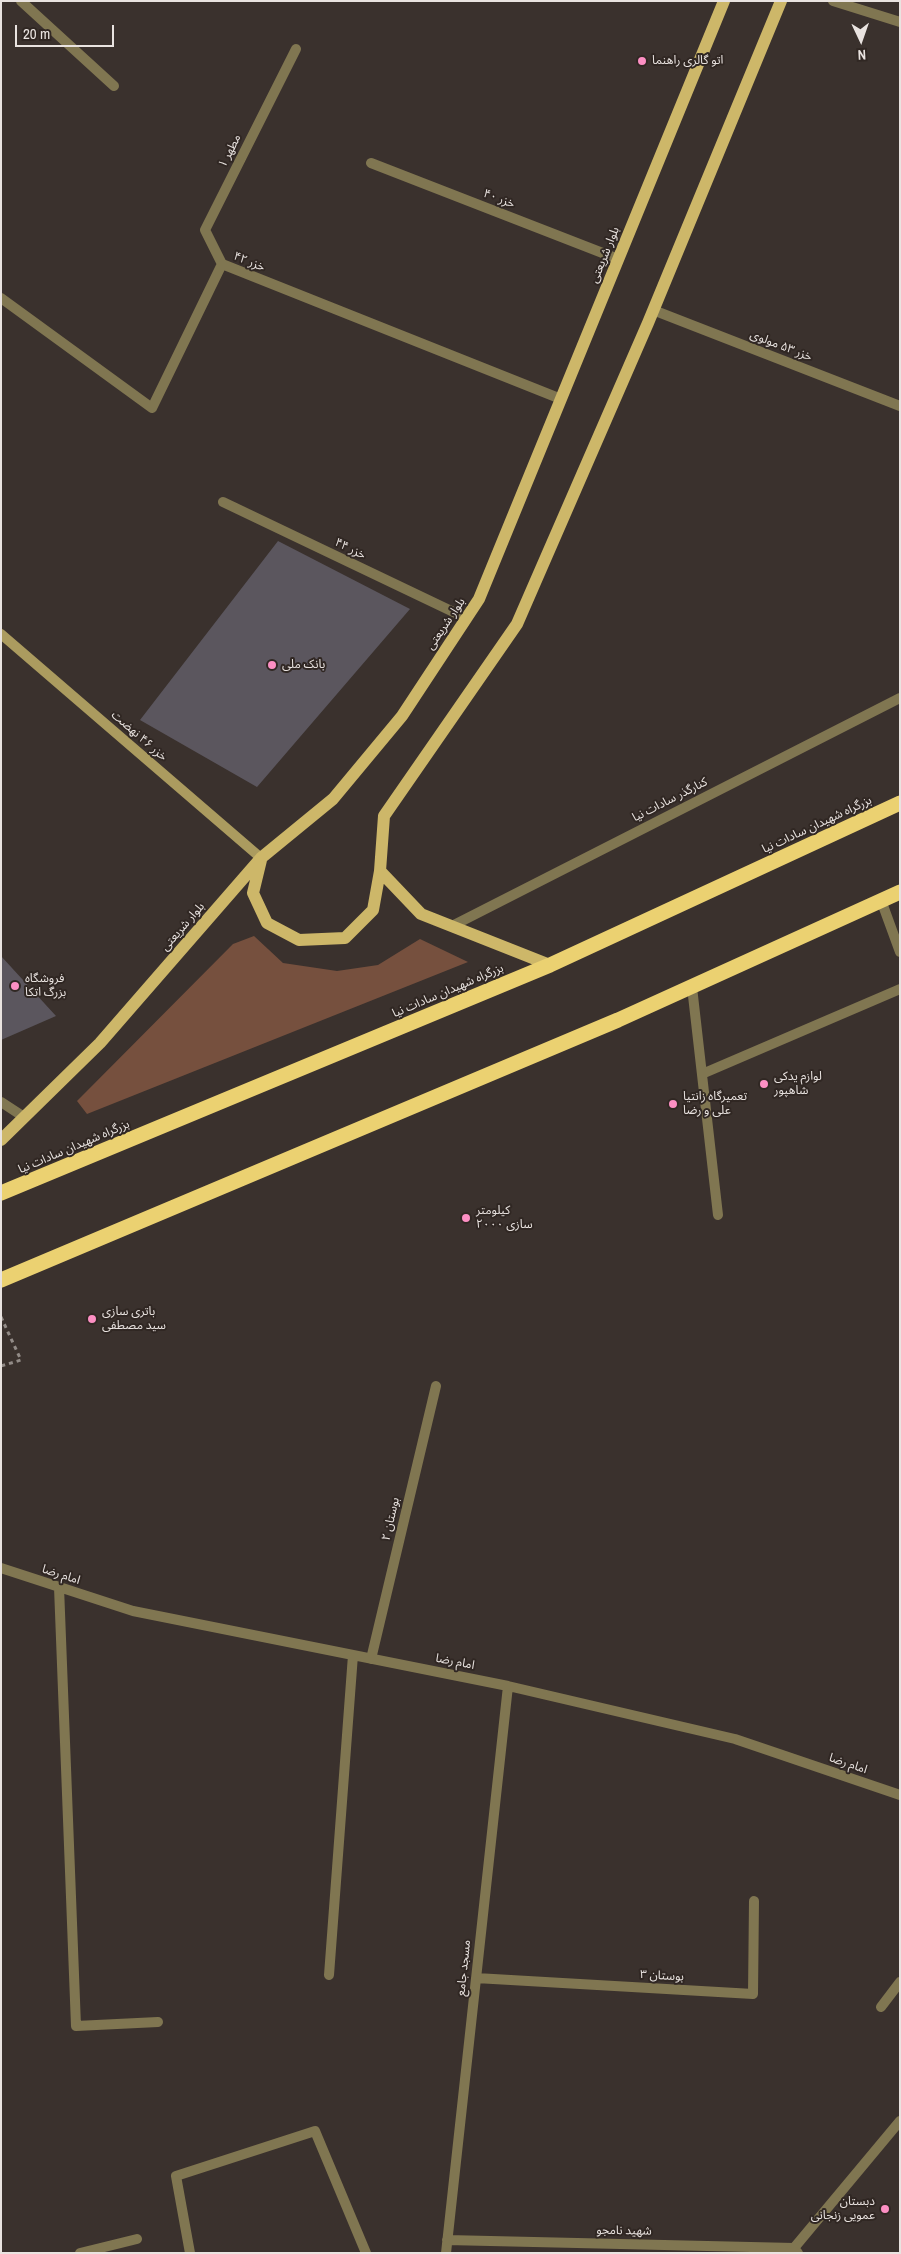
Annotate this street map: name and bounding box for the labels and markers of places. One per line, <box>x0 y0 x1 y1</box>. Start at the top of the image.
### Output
place label: اتو گالری راهنما <box>652 54 723 68</box>
marker: اتو گالری راهنما <box>636 55 648 67</box>
place label: بانک ملی <box>282 658 325 672</box>
marker: بانک ملی <box>266 659 278 671</box>
place label: فروشگاه بزرگ اتکا <box>25 972 66 1000</box>
marker: فروشگاه بزرگ اتکا <box>9 980 21 992</box>
place label: لوازم یدکی شاهپور <box>774 1070 822 1098</box>
marker: لوازم یدکی شاهپور <box>758 1078 770 1090</box>
place label: تعمیرگاه زانتیا علی و رضا <box>683 1090 747 1118</box>
marker: تعمیرگاه زانتیا علی و رضا <box>667 1098 679 1110</box>
place label: کیلومتر سازی ۲۰۰۰ <box>476 1204 533 1232</box>
marker: کیلومتر سازی ۲۰۰۰ <box>460 1212 472 1224</box>
place label: باتری سازی سید مصطفی <box>102 1305 166 1333</box>
marker: باتری سازی سید مصطفی <box>86 1313 98 1325</box>
place label: دبستان عمویی زنجانی <box>811 2195 875 2223</box>
marker: دبستان عمویی زنجانی <box>879 2203 891 2215</box>

